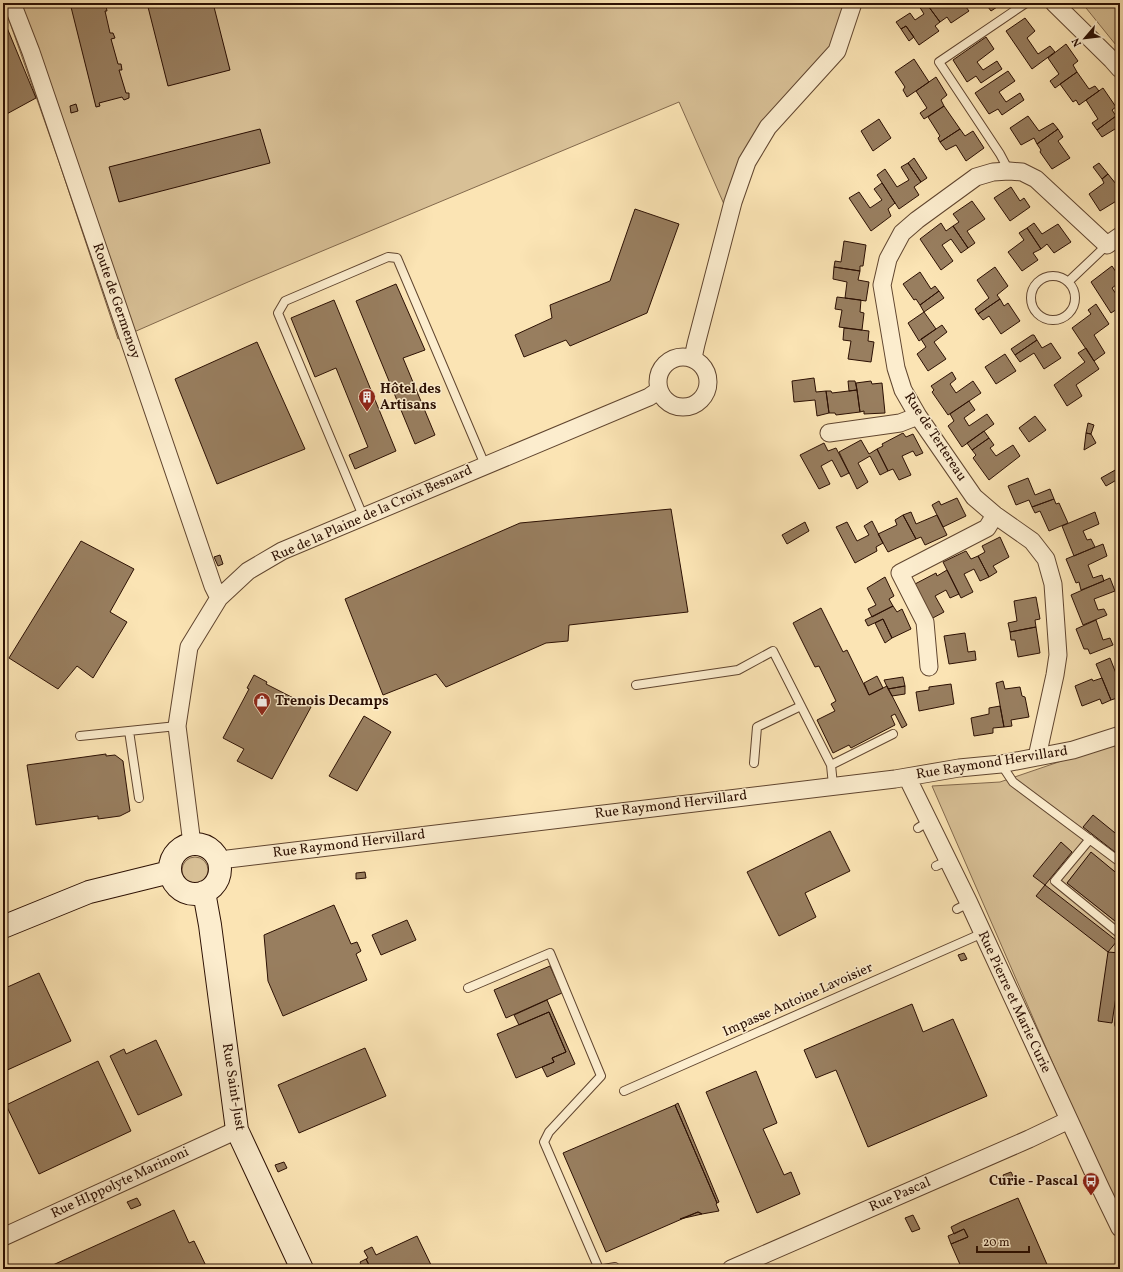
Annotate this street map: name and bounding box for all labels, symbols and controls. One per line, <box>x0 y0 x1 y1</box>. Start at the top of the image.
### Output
north arrow <box>1065 18 1105 58</box>
text: N <box>1069 35 1086 49</box>
street label: Route de Germenoy <box>87 241 145 362</box>
place label: Hôtel des Artisans <box>380 380 441 415</box>
building icon: Hôtel des Artisans <box>357 387 377 412</box>
street label: Rue de Tertereau <box>899 389 971 485</box>
street label: Rue de la Plaine de la Croix Besnard <box>269 461 476 567</box>
shop icon: Trenois Decamps <box>252 691 272 716</box>
place label: Trenois Decamps <box>275 692 389 711</box>
street label: Rue Raymond Hervillard <box>915 742 1069 784</box>
street label: Rue Raymond Hervillard <box>594 786 748 824</box>
street label: Rue Raymond Hervillard <box>272 825 426 863</box>
street label: Rue Pierre et Marie Curie <box>973 928 1055 1076</box>
street label: Impasse Antoine Lavoisier <box>720 958 876 1042</box>
street label: Rue Saint-Just <box>217 1042 249 1132</box>
street label: Rue HIppolyte Marinoni <box>48 1143 192 1223</box>
bus stop icon: Curie - Pascal <box>1081 1171 1101 1196</box>
place label: Curie - Pascal <box>989 1172 1078 1191</box>
street label: Rue Pascal <box>866 1173 934 1217</box>
scale bar <box>977 1228 1029 1254</box>
text: 20 m <box>983 1235 1010 1251</box>

